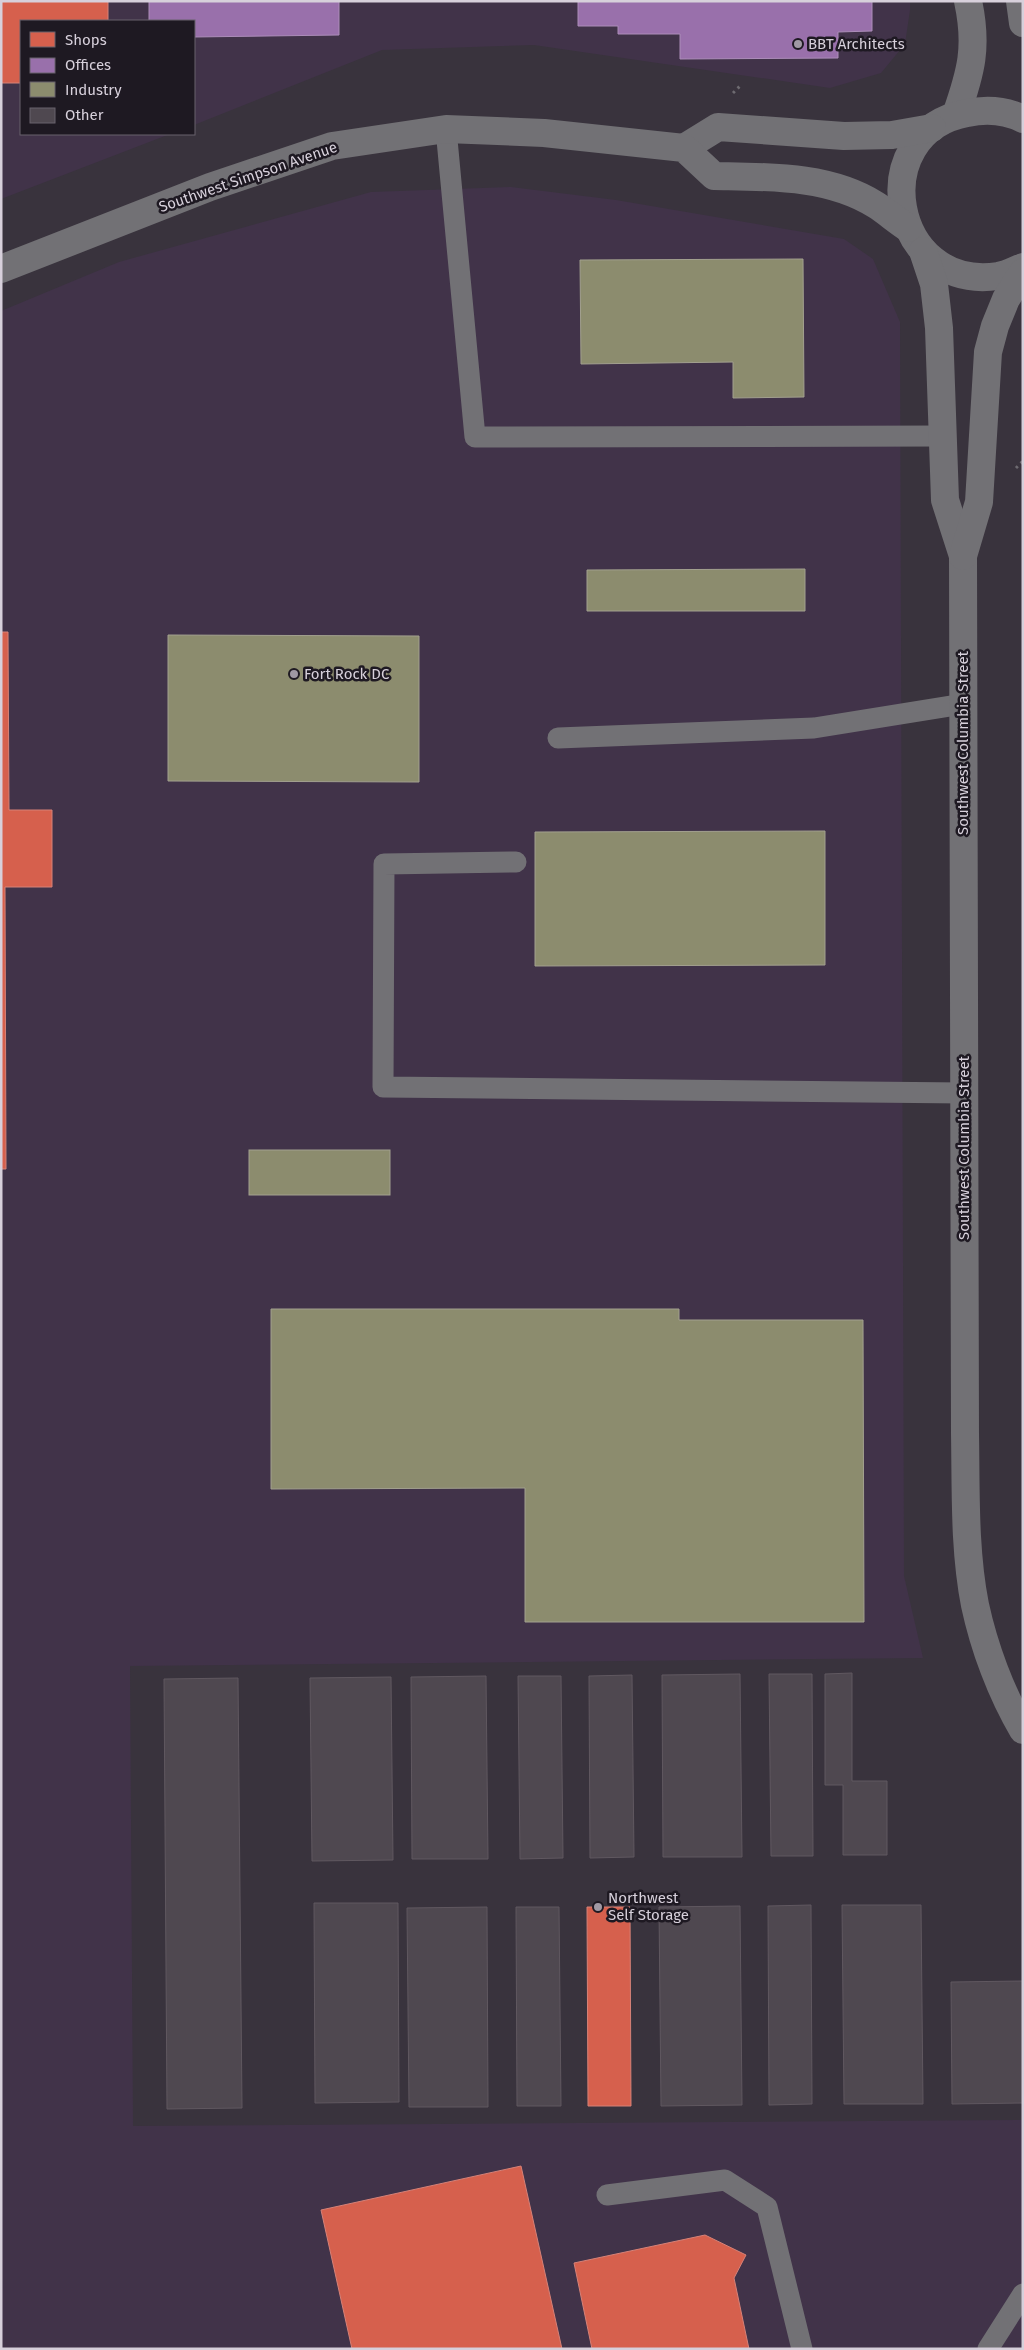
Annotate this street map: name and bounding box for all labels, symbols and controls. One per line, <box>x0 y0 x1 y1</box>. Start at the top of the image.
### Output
legend <box>20 20 195 135</box>
text: Shops <box>65 31 107 49</box>
place label: BBT Architects <box>808 35 905 53</box>
marker: BBT Architects <box>792 38 804 50</box>
text: Offices <box>65 56 111 74</box>
text: Industry <box>65 81 122 99</box>
text: Other <box>65 106 104 124</box>
street label: Southwest Simpson Avenue <box>156 138 340 216</box>
street label: Southwest Columbia Street <box>954 650 972 835</box>
place label: Fort Rock DC <box>304 665 390 683</box>
marker: Fort Rock DC <box>288 668 300 680</box>
street label: Southwest Columbia Street <box>955 1055 973 1240</box>
place label: Northwest Self Storage <box>608 1889 689 1924</box>
marker: Northwest Self Storage <box>592 1901 604 1913</box>

